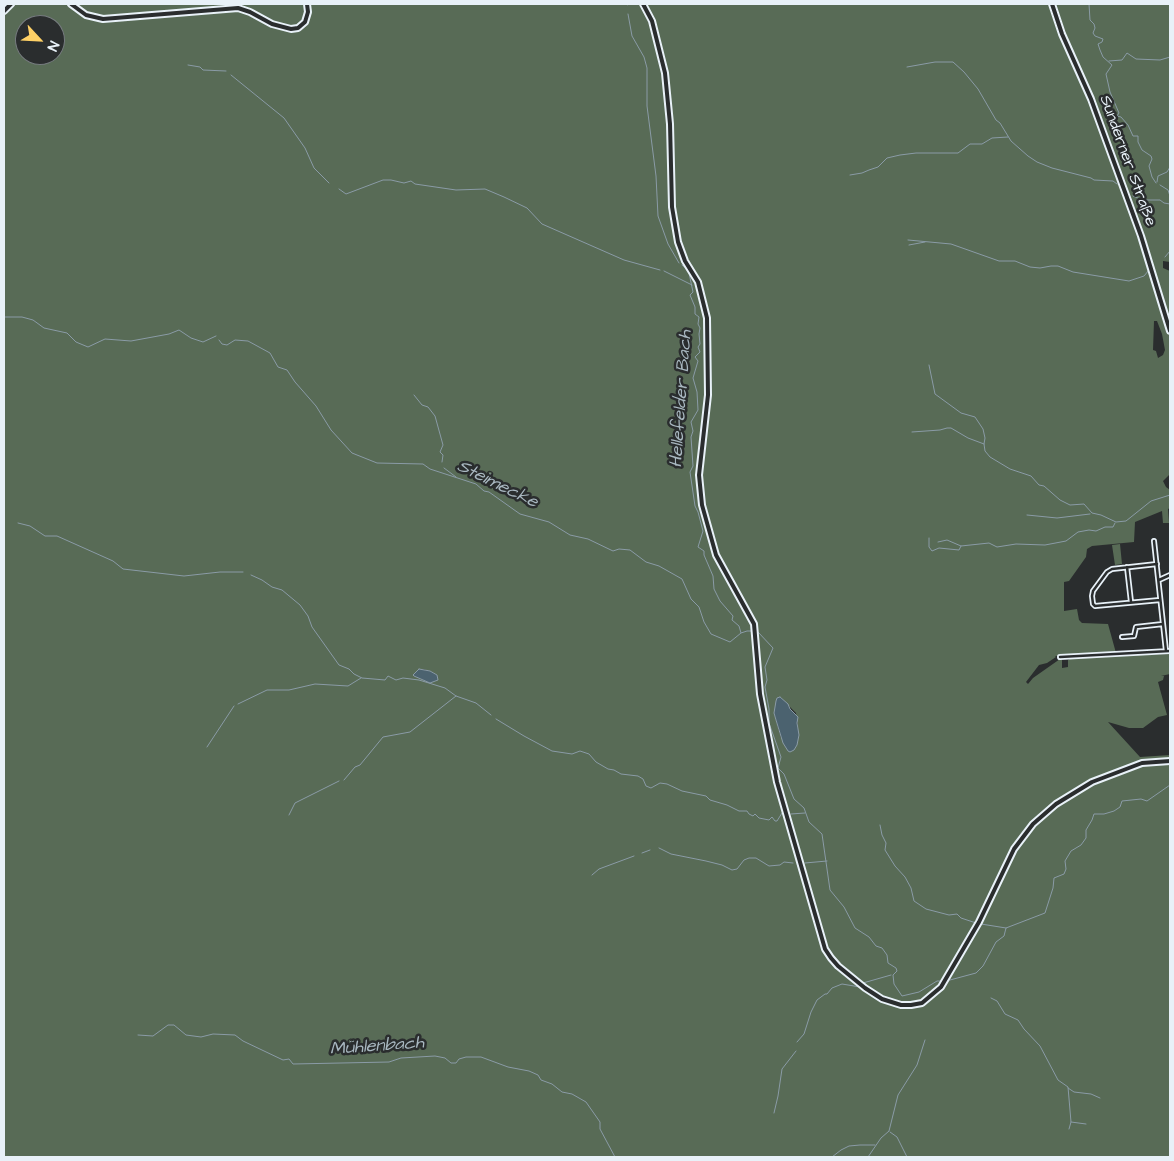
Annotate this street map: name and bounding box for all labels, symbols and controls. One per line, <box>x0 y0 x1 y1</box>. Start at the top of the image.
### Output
north arrow <box>15 15 65 65</box>
text: N <box>42 38 64 54</box>
street label: Sunderner Straße <box>1094 93 1160 229</box>
water label: Hellefelder Bach <box>666 330 698 468</box>
water label: Steimecke <box>453 456 541 514</box>
water label: Mühlenbach <box>329 1033 425 1061</box>

